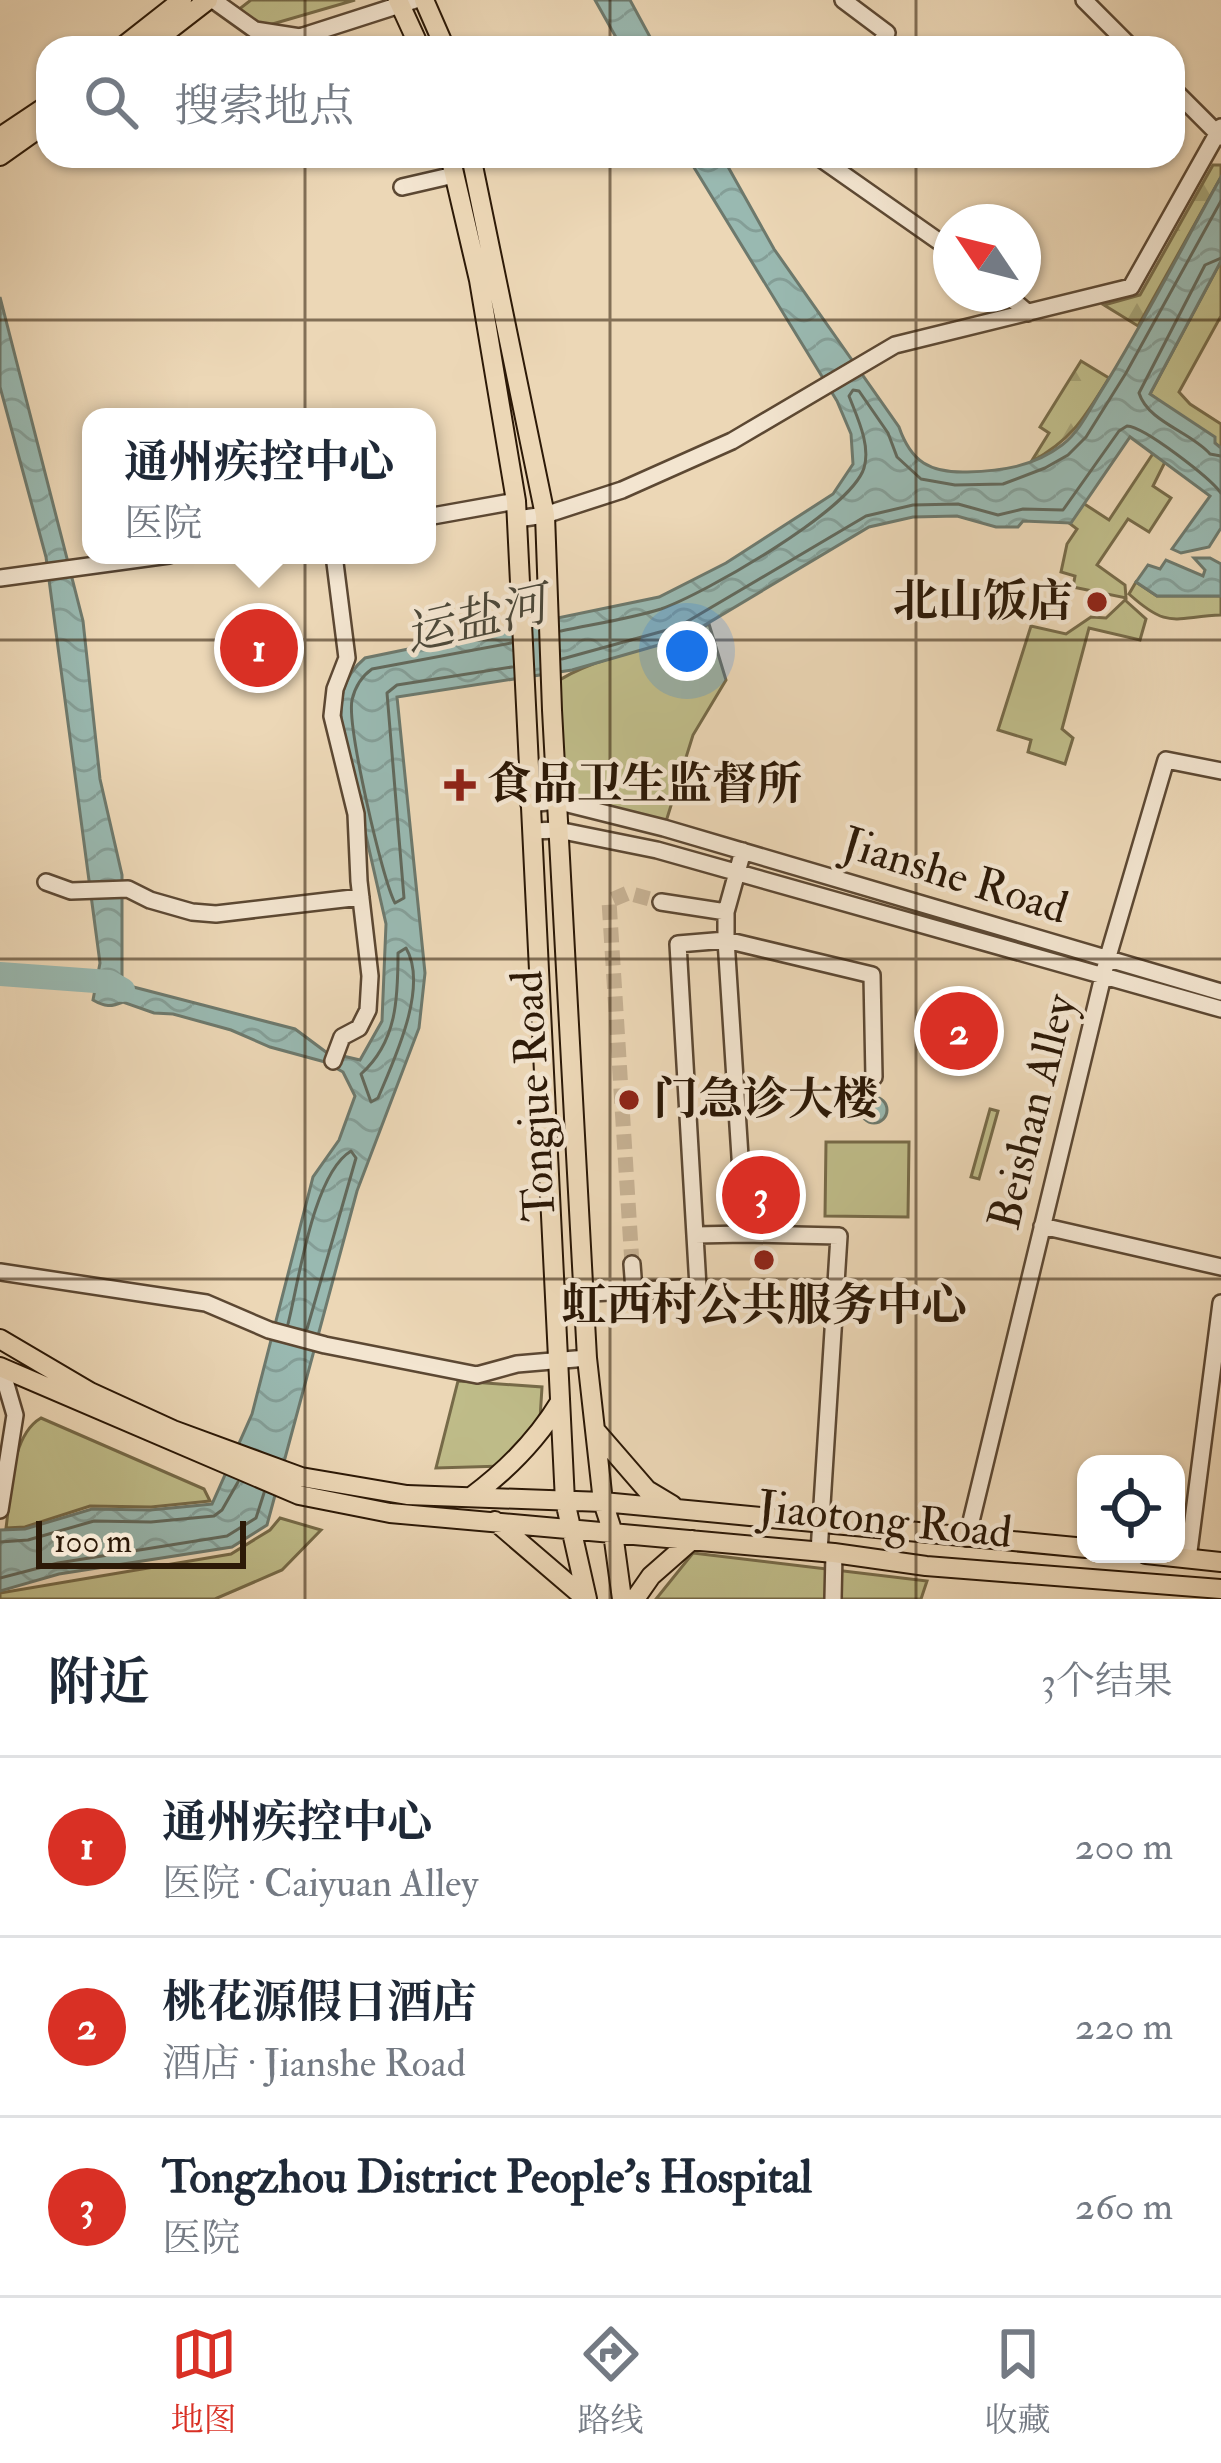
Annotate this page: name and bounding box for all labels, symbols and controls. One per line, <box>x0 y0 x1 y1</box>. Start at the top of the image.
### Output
search box <box>36 36 1185 168</box>
icon: search <box>78 69 144 135</box>
text: 搜索地点 <box>174 79 354 135</box>
north arrow <box>933 204 1041 312</box>
popup <box>82 408 436 564</box>
text: 通州疾控中心 <box>124 435 394 491</box>
text: 医院 <box>124 499 202 548</box>
water label: 运盐河 <box>399 573 561 665</box>
place label: 北山饭店 <box>893 574 1073 630</box>
marker: 北山饭店 <box>1084 589 1110 615</box>
pin: 1 <box>220 603 298 693</box>
your location <box>657 621 717 681</box>
place label: 食品卫生监督所 <box>487 757 802 813</box>
marker: 食品卫生监督所 <box>444 769 476 801</box>
street label: Jianshe Road <box>834 815 1075 937</box>
street label: Tongjue Road <box>499 969 569 1223</box>
pin: 2 <box>920 986 998 1076</box>
street label: Beishan Alley <box>977 987 1090 1235</box>
place label: 门急诊大楼 <box>653 1072 878 1128</box>
marker: 门急诊大楼 <box>616 1087 642 1113</box>
pin: 3 <box>722 1150 800 1240</box>
marker: 虹西村公共服务中心 <box>751 1247 777 1273</box>
place label: 虹西村公共服务中心 <box>561 1278 967 1334</box>
map controls <box>1077 1455 1185 1563</box>
button: locate <box>1077 1455 1185 1563</box>
street label: Jiaotong Road <box>753 1479 1015 1561</box>
scale bar <box>36 1515 246 1568</box>
text: 100 m <box>54 1521 132 1562</box>
text: 附近 <box>48 1651 150 1715</box>
text: 3个结果 <box>1041 1657 1173 1706</box>
text: 通州疾控中心 <box>162 1795 432 1851</box>
text: 1 <box>80 1822 94 1871</box>
text: 200 m <box>1075 1822 1173 1871</box>
text: 医院 · Caiyuan Alley <box>162 1859 479 1908</box>
text: 桃花源假日酒店 <box>162 1975 477 2031</box>
text: 2 <box>77 2002 97 2051</box>
text: 220 m <box>1075 2002 1173 2051</box>
text: 酒店 · Jianshe Road <box>162 2039 466 2088</box>
text: Tongzhou District People's Hospital <box>162 2150 812 2206</box>
text: 3 <box>80 2182 94 2231</box>
text: 260 m <box>1075 2182 1173 2231</box>
text: 医院 <box>162 2214 240 2263</box>
tab: 地图 <box>171 2321 237 2441</box>
tab: 路线 <box>578 2321 644 2441</box>
tab: 收藏 <box>985 2321 1051 2441</box>

